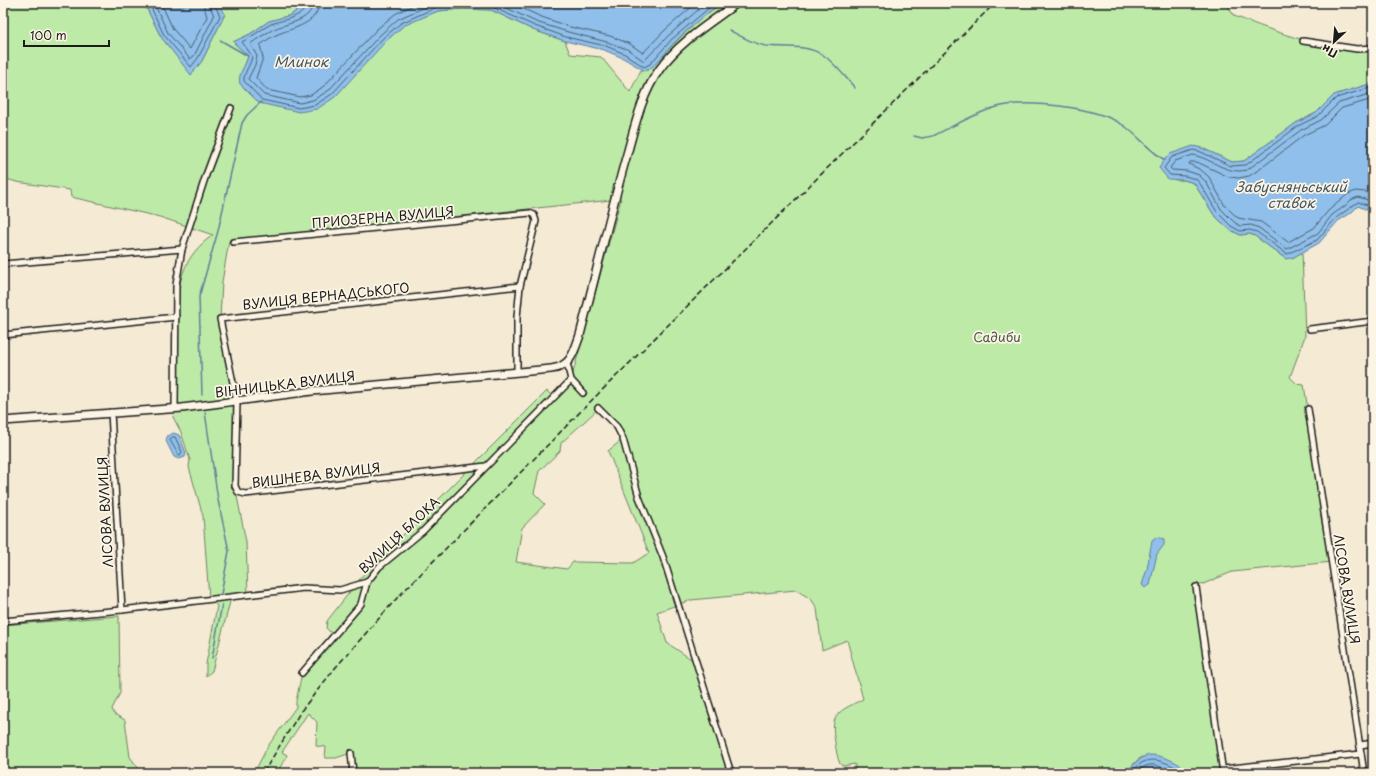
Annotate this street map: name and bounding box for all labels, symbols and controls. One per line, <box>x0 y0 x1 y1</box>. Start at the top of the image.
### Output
scale bar <box>24 22 109 48</box>
north arrow <box>1314 22 1354 62</box>
text: 100 m <box>30 26 67 44</box>
text: Пн <box>1319 40 1340 63</box>
water label: Млинок <box>274 51 330 72</box>
water label: Забусняньський ставок <box>1235 176 1348 213</box>
street label: ПРИОЗЕРНА ВУЛИЦЯ <box>311 201 455 232</box>
street label: ВУЛИЦЯ ВЕРНАДСЬКОГО <box>242 277 410 314</box>
park label: Садиби <box>973 327 1021 346</box>
street label: ВІННИЦЬКА ВУЛИЦЯ <box>214 365 356 402</box>
street label: ЛІСОВА ВУЛИЦЯ <box>92 456 117 568</box>
street label: ВИШНЕВА ВУЛИЦЯ <box>250 457 381 492</box>
street label: ВУЛИЦЯ БЛОКА <box>354 492 443 577</box>
street label: ЛІСОВА ВУЛИЦЯ <box>1329 533 1366 645</box>

